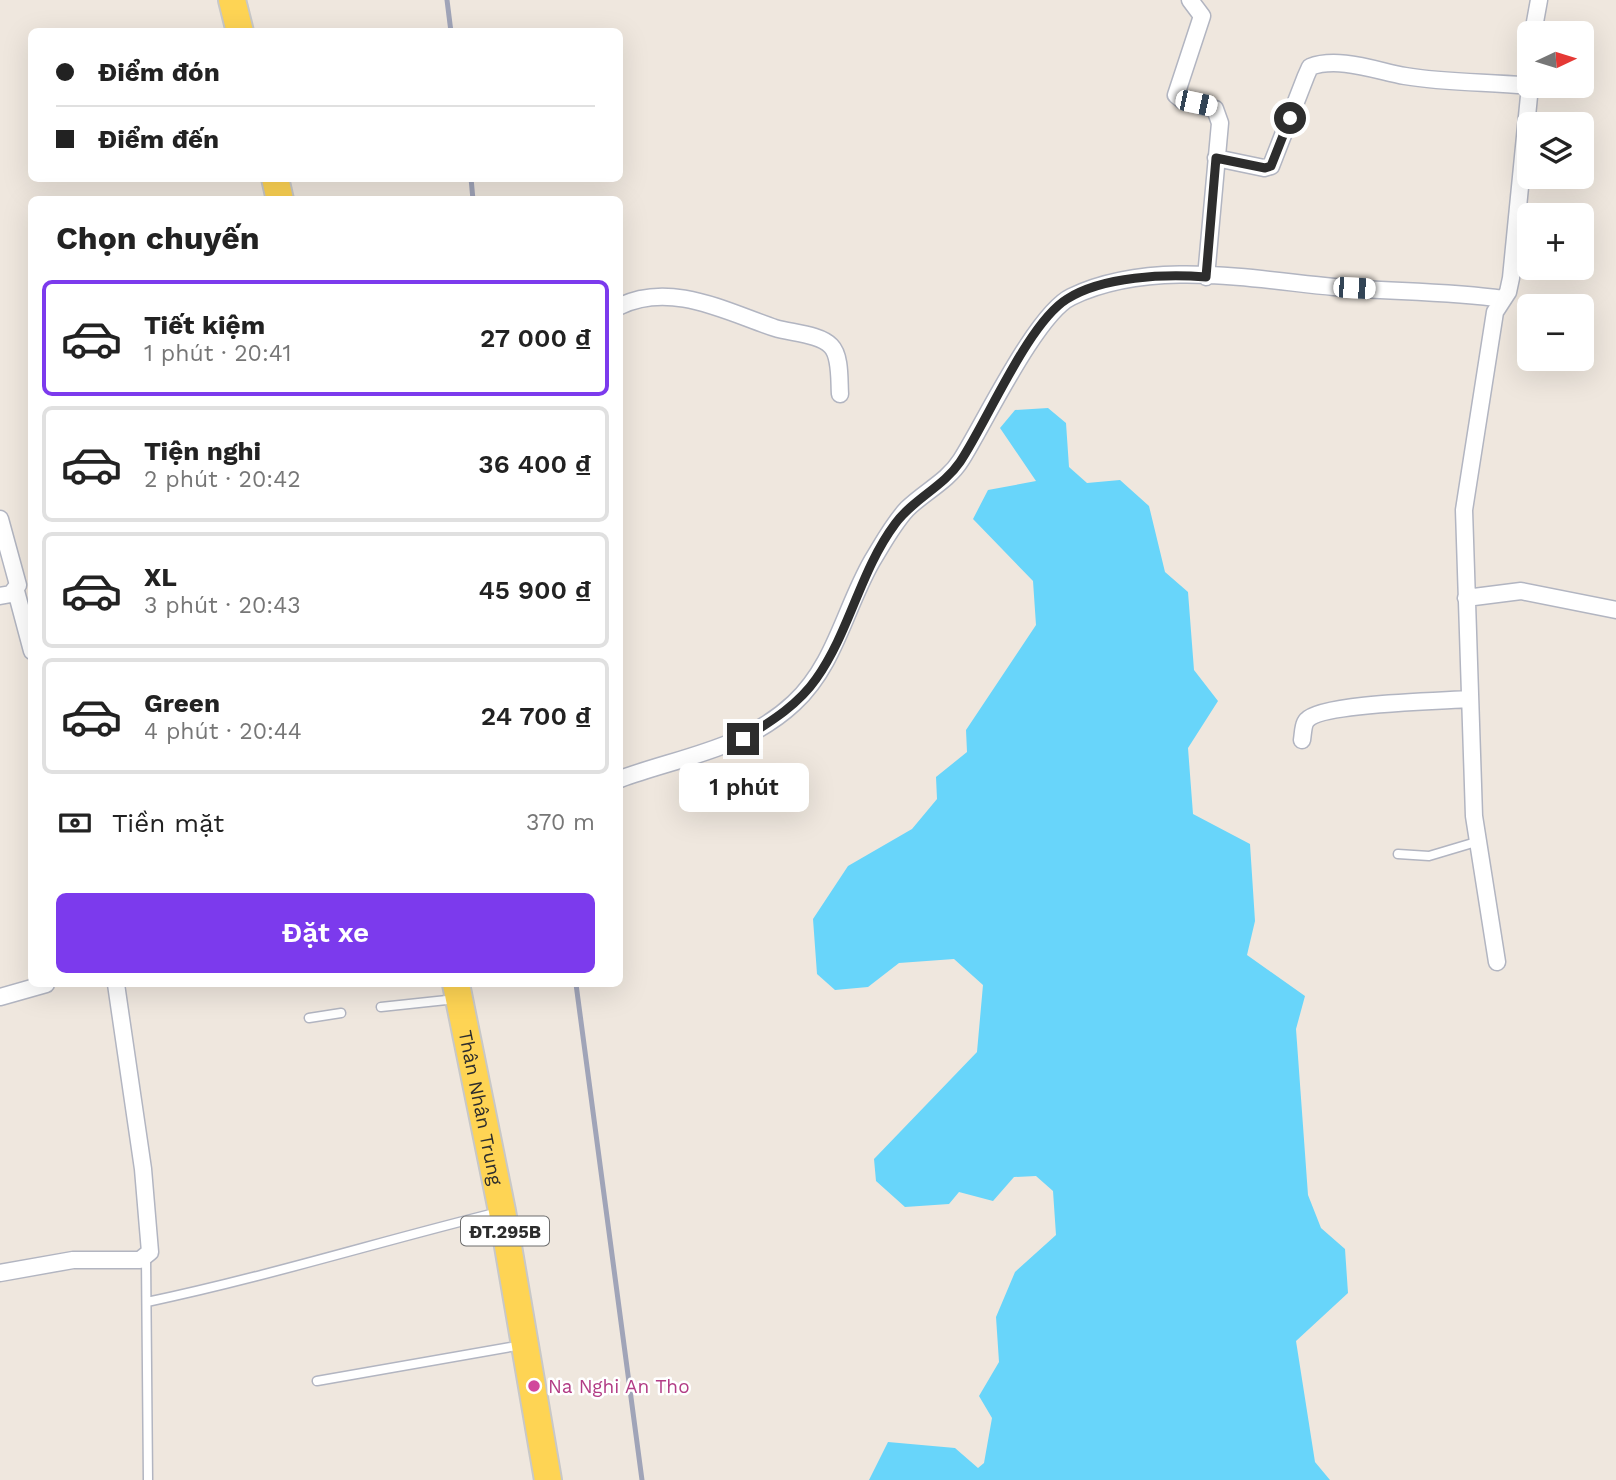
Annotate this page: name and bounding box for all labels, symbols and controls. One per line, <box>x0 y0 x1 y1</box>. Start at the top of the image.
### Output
north arrow <box>1517 21 1594 98</box>
map controls <box>1517 21 1594 371</box>
text: Điểm đón <box>98 57 220 87</box>
car <box>1174 88 1219 118</box>
route start <box>1274 102 1306 134</box>
button: layers <box>1517 112 1594 189</box>
text: Điểm đến <box>98 124 219 154</box>
button: + <box>1517 203 1594 280</box>
text: Chọn chuyến <box>56 219 260 257</box>
car <box>1333 276 1376 300</box>
button: − <box>1517 294 1594 371</box>
icon: car <box>60 307 123 370</box>
text: Tiết kiệm <box>144 310 265 340</box>
text: 27 000 ₫ <box>480 323 591 353</box>
text: 1 phút · 20:41 <box>144 340 291 367</box>
icon: car <box>60 433 123 496</box>
text: Tiện nghi <box>144 436 261 466</box>
text: 36 400 ₫ <box>478 449 591 479</box>
text: 2 phút · 20:42 <box>144 466 301 493</box>
icon: car <box>60 559 123 622</box>
text: XL <box>144 562 177 592</box>
text: 45 900 ₫ <box>478 575 591 605</box>
text: 3 phút · 20:43 <box>144 592 301 619</box>
icon: car <box>60 685 123 748</box>
text: Green <box>144 688 220 718</box>
text: 24 700 ₫ <box>481 701 591 731</box>
text: 4 phút · 20:44 <box>144 718 302 745</box>
route end <box>727 723 759 755</box>
callout: 1 phút <box>678 764 808 812</box>
text: 1 phút <box>709 774 779 801</box>
icon: cash <box>56 804 94 842</box>
text: Tiền mặt <box>112 808 224 838</box>
text: 370 m <box>526 809 595 836</box>
button: Đặt xe <box>56 893 595 973</box>
street label: Thân Nhân Trung <box>454 1028 508 1188</box>
road number: ĐT.295B <box>461 1216 549 1246</box>
place label: Na Nghi An Tho <box>548 1375 690 1398</box>
marker: Na Nghi An Tho <box>526 1378 542 1394</box>

